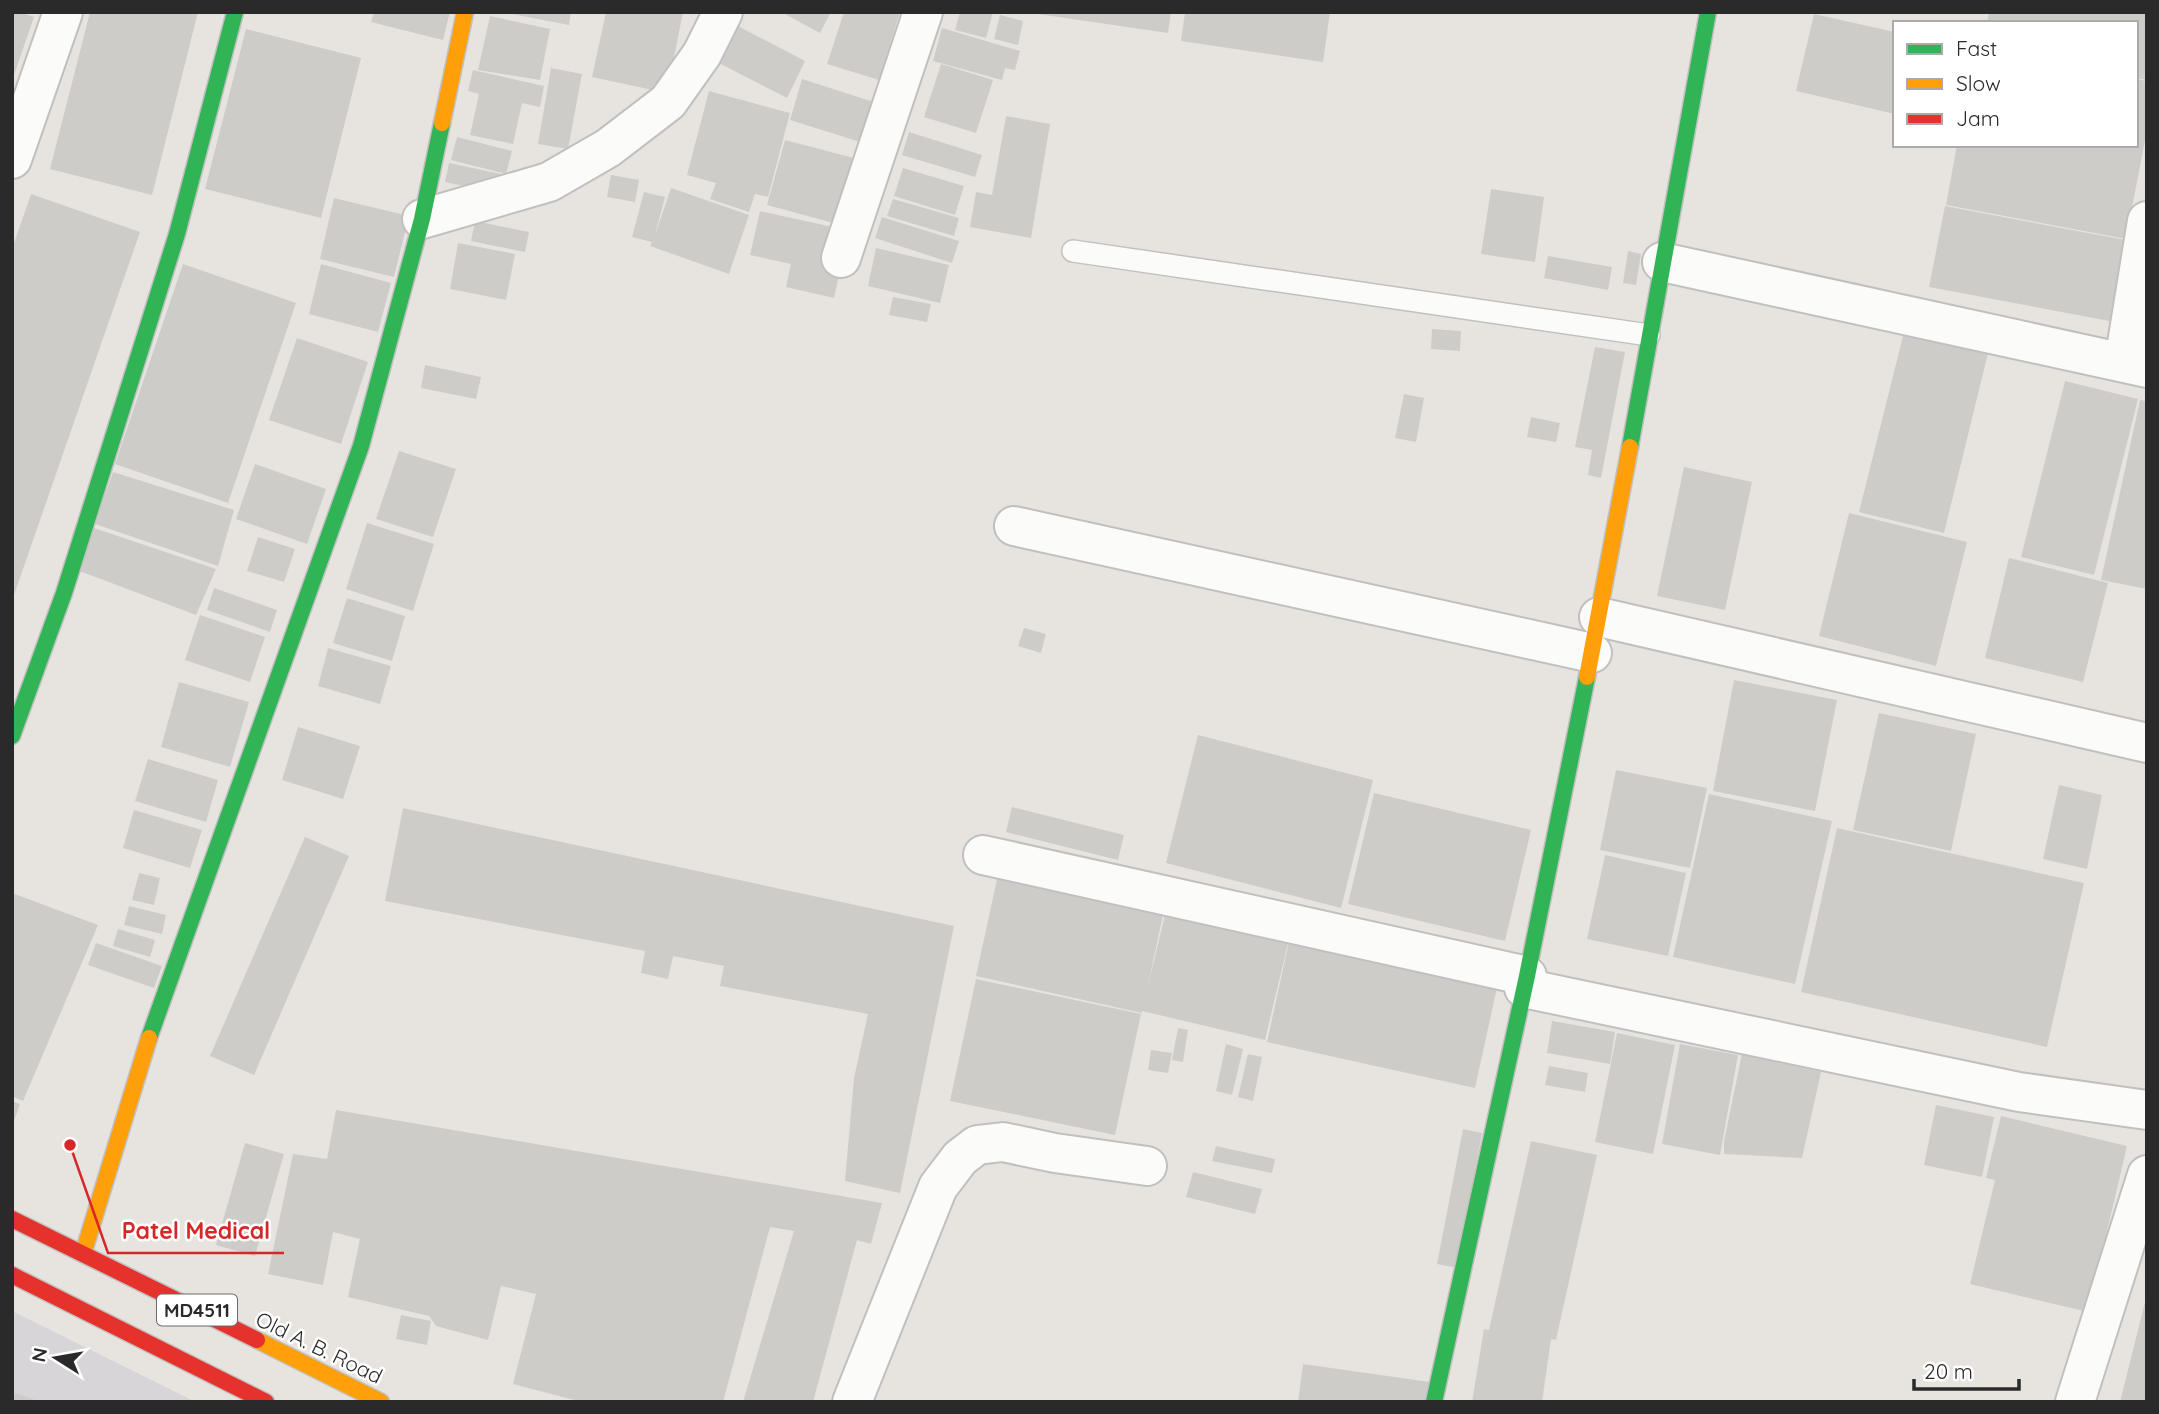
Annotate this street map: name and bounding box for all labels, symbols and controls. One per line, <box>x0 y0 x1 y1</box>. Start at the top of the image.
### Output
legend <box>1893 21 2138 147</box>
text: Fast <box>1956 35 1997 61</box>
text: Slow <box>1956 70 2001 96</box>
text: Jam <box>1956 105 2000 131</box>
callout: Patel Medical <box>108 1209 284 1253</box>
text: Patel Medical <box>122 1216 270 1245</box>
road number: MD4511 <box>157 1294 237 1326</box>
street label: Old A. B. Road <box>252 1305 387 1389</box>
north arrow <box>21 1323 91 1393</box>
text: N <box>26 1346 52 1364</box>
scale bar <box>1914 1348 2019 1392</box>
text: 20 m <box>1924 1358 1973 1384</box>

